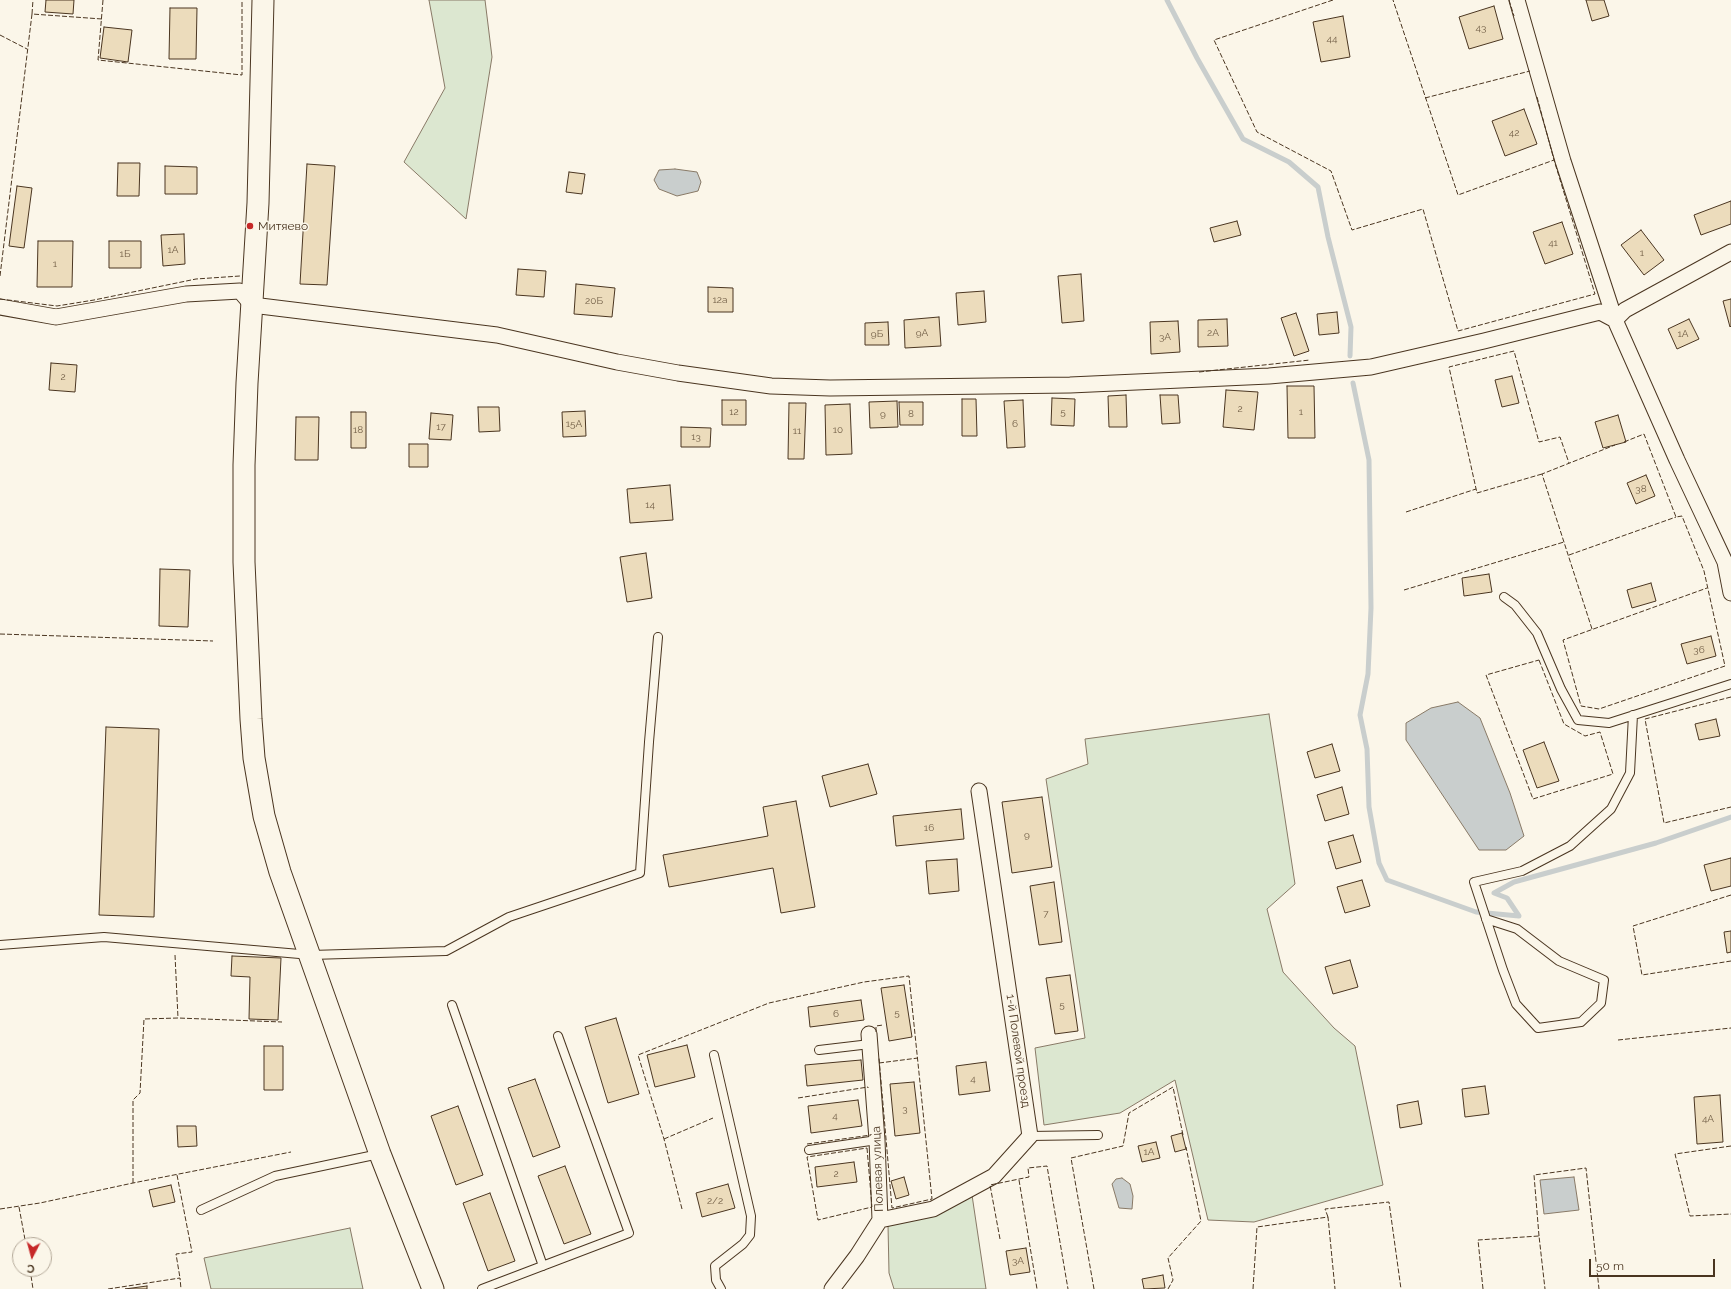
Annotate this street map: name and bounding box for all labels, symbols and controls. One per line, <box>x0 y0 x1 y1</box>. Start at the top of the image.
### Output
house number: 43 <box>1476 22 1486 34</box>
house number: 44 <box>1327 33 1337 45</box>
house number: 42 <box>1509 127 1519 139</box>
place label: Митяево <box>258 219 308 233</box>
marker: Митяево <box>245 221 255 231</box>
house number: 41 <box>1548 237 1558 249</box>
house number: 1А <box>167 244 179 256</box>
house number: 1 <box>1640 247 1644 259</box>
house number: 1Б <box>120 248 130 260</box>
house number: 1 <box>53 258 57 270</box>
house number: 12а <box>713 294 727 306</box>
house number: 20Б <box>585 295 603 307</box>
house number: 9А <box>916 327 928 339</box>
house number: 2А <box>1207 327 1219 339</box>
house number: 9Б <box>871 328 883 340</box>
house number: 1А <box>1677 328 1689 340</box>
house number: 3А <box>1159 331 1171 343</box>
house number: 2 <box>60 371 66 383</box>
house number: 2 <box>1237 403 1243 415</box>
house number: 12 <box>729 406 739 418</box>
house number: 5 <box>1060 406 1066 418</box>
house number: 1 <box>1299 406 1303 418</box>
house number: 9 <box>880 408 886 420</box>
house number: 8 <box>908 408 914 420</box>
house number: 15А <box>566 418 582 430</box>
house number: 6 <box>1012 418 1018 430</box>
house number: 17 <box>436 421 446 433</box>
house number: 18 <box>353 424 363 436</box>
house number: 10 <box>833 424 843 436</box>
house number: 11 <box>793 425 801 437</box>
house number: 13 <box>691 431 701 443</box>
house number: 38 <box>1635 483 1647 495</box>
house number: 14 <box>645 499 655 511</box>
house number: 36 <box>1693 644 1705 656</box>
house number: 16 <box>924 822 934 834</box>
house number: 9 <box>1024 829 1030 841</box>
house number: 7 <box>1043 908 1049 920</box>
street label: 1-й Полевой проезд <box>1003 993 1033 1109</box>
house number: 5 <box>1059 999 1065 1011</box>
house number: 5 <box>894 1007 900 1019</box>
house number: 6 <box>833 1008 839 1020</box>
house number: 4 <box>970 1073 976 1085</box>
house number: 3 <box>902 1103 908 1115</box>
house number: 4 <box>832 1110 838 1122</box>
house number: 4А <box>1702 1113 1714 1125</box>
street label: Полевая улица <box>869 1126 887 1212</box>
house number: 1А <box>1143 1146 1155 1158</box>
house number: 2 <box>833 1168 839 1180</box>
house number: 2/2 <box>707 1195 723 1207</box>
north arrow <box>12 1237 52 1277</box>
scale bar <box>1591 1251 1717 1277</box>
house number: 3А <box>1012 1255 1024 1267</box>
text: 50 m <box>1596 1259 1624 1273</box>
text: С <box>26 1262 35 1275</box>

